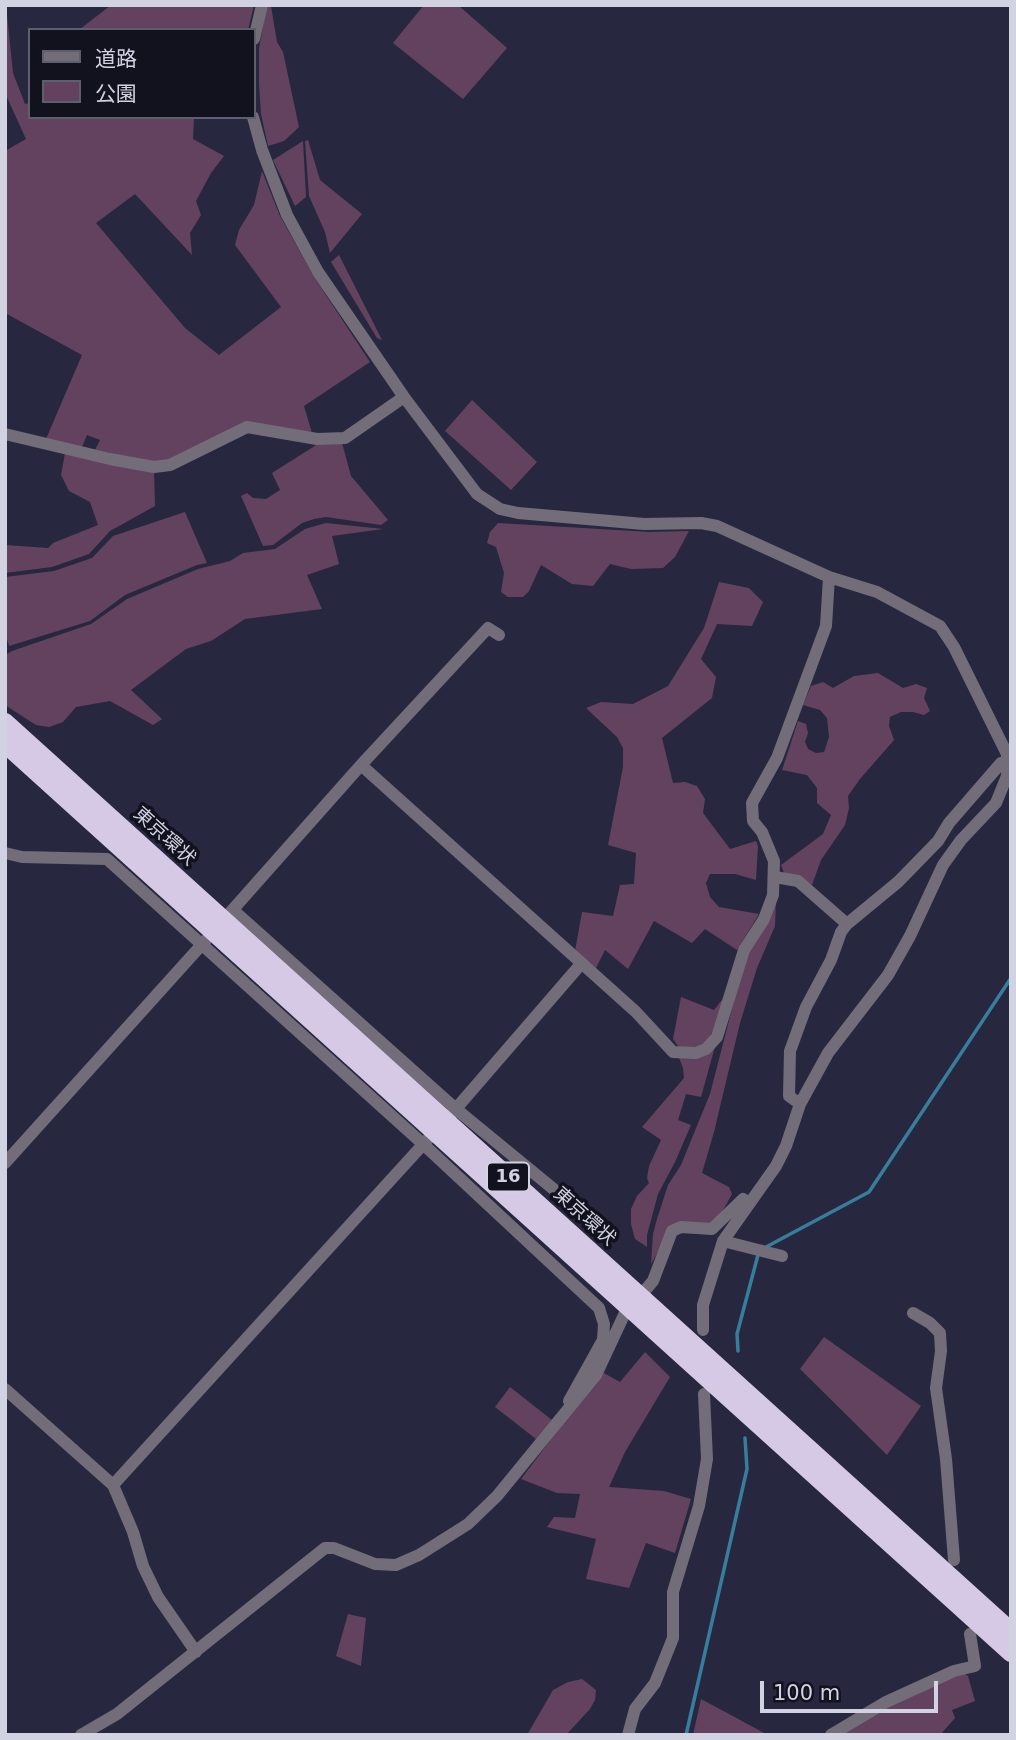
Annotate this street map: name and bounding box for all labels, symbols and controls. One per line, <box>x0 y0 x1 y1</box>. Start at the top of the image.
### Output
legend <box>28 28 256 119</box>
text: 道路 <box>95 47 137 71</box>
text: 公園 <box>95 82 137 106</box>
street label: 東京環状 <box>128 803 200 871</box>
road number: 16 <box>487 1162 529 1192</box>
street label: 東京環状 <box>548 1183 620 1251</box>
scale bar <box>764 1666 942 1710</box>
text: 100 m <box>773 1681 840 1705</box>

